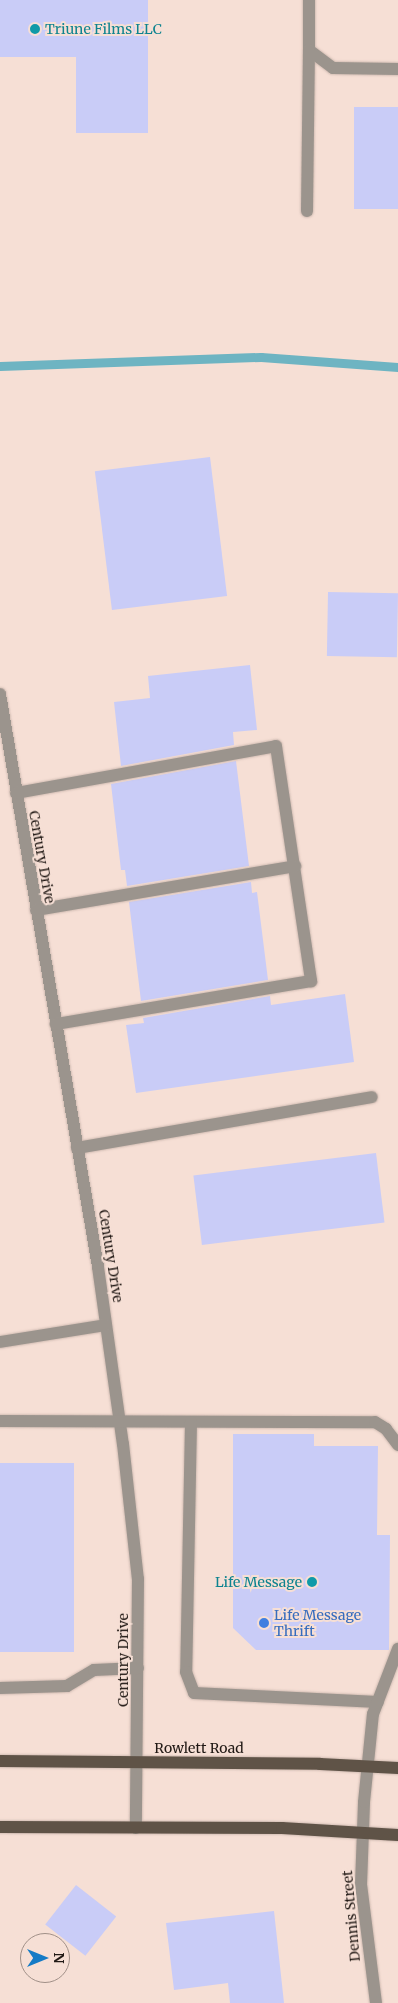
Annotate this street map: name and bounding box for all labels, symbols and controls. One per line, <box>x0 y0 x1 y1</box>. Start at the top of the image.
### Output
place label: Triune Films LLC <box>45 21 162 37</box>
marker: Triune Films LLC <box>29 23 41 35</box>
street label: Century Drive <box>26 809 58 905</box>
street label: Century Drive <box>95 1208 127 1304</box>
place label: Life Message <box>215 1574 302 1590</box>
marker: Life Message <box>306 1576 318 1588</box>
place label: Life Message Thrift <box>274 1607 361 1640</box>
street label: Century Drive <box>115 1613 131 1707</box>
marker: Life Message Thrift <box>258 1617 270 1629</box>
street label: Rowlett Road <box>154 1740 244 1756</box>
street label: Dennis Street <box>339 1870 363 1962</box>
north arrow <box>20 1933 70 1983</box>
text: N <box>50 1952 68 1964</box>

